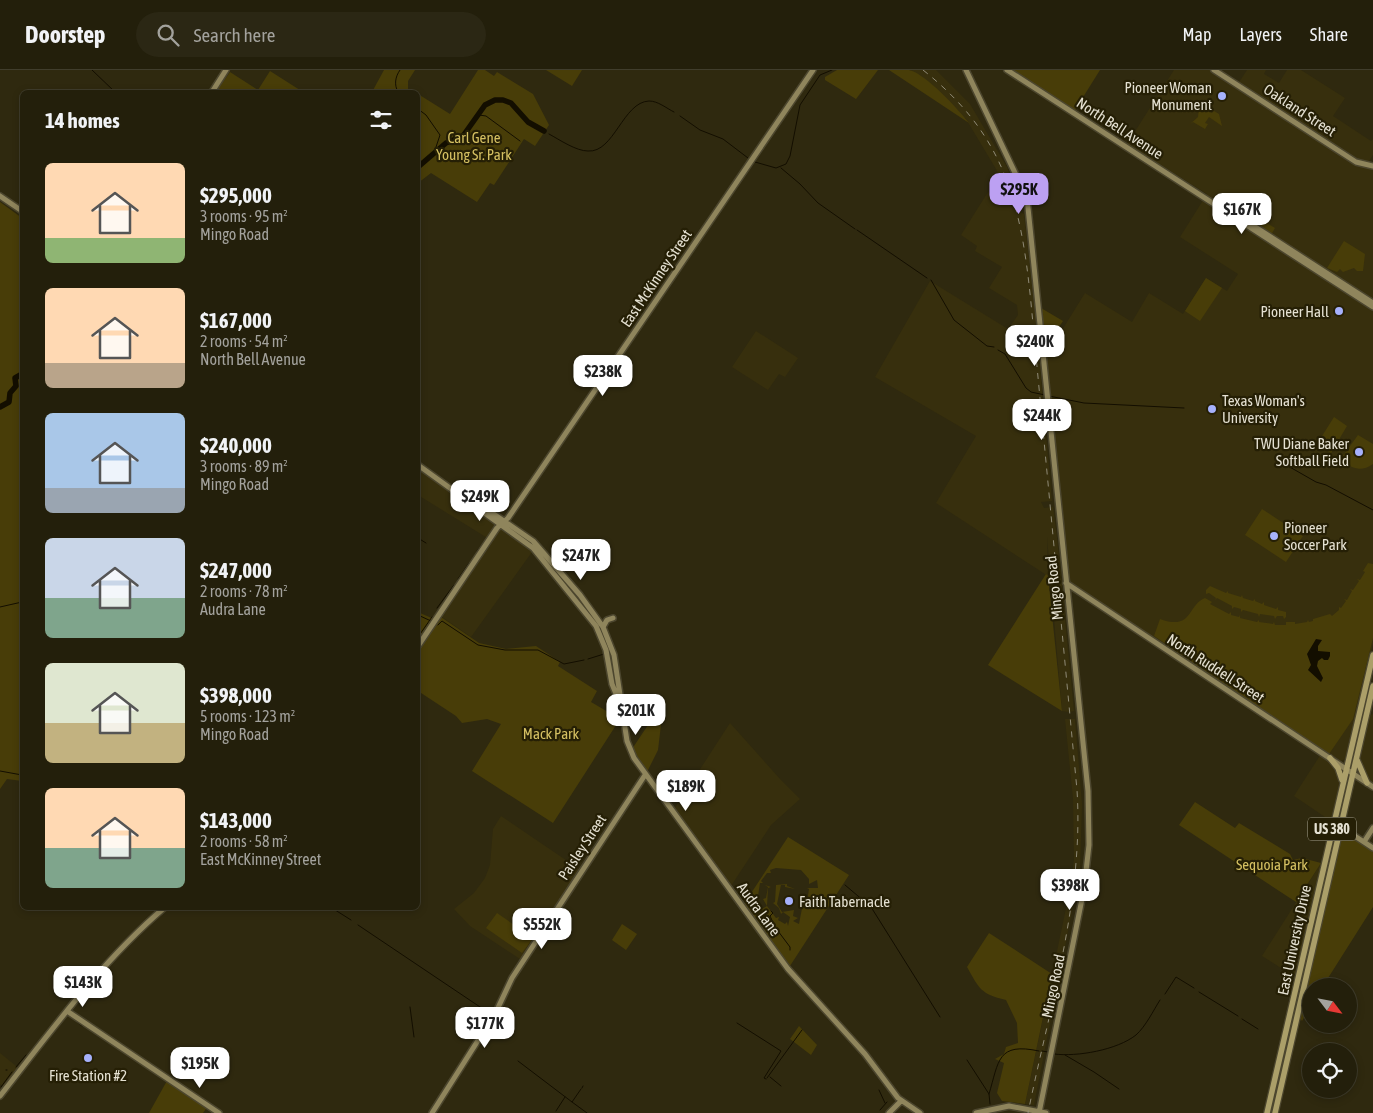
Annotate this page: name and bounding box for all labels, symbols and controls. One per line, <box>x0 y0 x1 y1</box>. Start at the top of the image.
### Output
search box <box>136 12 486 57</box>
text: Doorstep <box>25 21 106 48</box>
icon: search <box>154 21 182 49</box>
text: Search here <box>194 24 275 46</box>
text: Map <box>1182 24 1211 45</box>
text: Layers <box>1239 24 1282 45</box>
text: Share <box>1310 24 1348 45</box>
place label: Pioneer Woman Monument <box>1125 79 1212 113</box>
street label: Oakland Street <box>1261 80 1339 140</box>
marker: Pioneer Woman Monument <box>1216 90 1228 102</box>
street label: North Bell Avenue <box>1074 94 1166 162</box>
icon: filters <box>367 106 395 134</box>
text: 14 homes <box>45 108 120 132</box>
park label: Carl Gene Young Sr. Park <box>436 129 512 163</box>
pin: $295K <box>984 172 1054 215</box>
text: $295K <box>1000 180 1038 198</box>
icon: home <box>85 183 145 243</box>
text: $295,000 <box>200 183 272 207</box>
pin: $167K <box>1207 192 1277 235</box>
text: $167K <box>1223 200 1261 218</box>
text: 3 rooms · 95 m² <box>200 207 288 225</box>
text: Mingo Road <box>200 225 269 243</box>
street label: East McKinney Street <box>617 226 695 330</box>
place label: Pioneer Hall <box>1261 303 1329 320</box>
marker: Pioneer Hall <box>1333 305 1345 317</box>
icon: home <box>85 308 145 368</box>
text: $167,000 <box>200 308 272 332</box>
pin: $240K <box>1000 324 1070 367</box>
text: 2 rooms · 54 m² <box>200 332 288 350</box>
text: $240K <box>1016 332 1054 350</box>
text: North Bell Avenue <box>200 350 306 368</box>
pin: $238K <box>568 354 638 397</box>
text: $238K <box>584 362 622 380</box>
place label: Texas Woman's University <box>1222 392 1305 426</box>
pin: $244K <box>1007 398 1077 441</box>
marker: Texas Woman's University <box>1206 403 1218 415</box>
text: $244K <box>1023 406 1061 424</box>
icon: home <box>85 433 145 493</box>
text: $240,000 <box>200 433 272 457</box>
place label: TWU Diane Baker Softball Field <box>1254 435 1350 469</box>
marker: TWU Diane Baker Softball Field <box>1353 446 1365 458</box>
text: 3 rooms · 89 m² <box>200 457 288 475</box>
text: Mingo Road <box>200 475 269 493</box>
pin: $249K <box>445 480 515 522</box>
text: $249K <box>461 487 499 505</box>
place label: Pioneer Soccer Park <box>1284 519 1347 553</box>
marker: Pioneer Soccer Park <box>1268 530 1280 542</box>
pin: $247K <box>546 538 616 581</box>
text: $247K <box>562 546 600 564</box>
street label: Mingo Road <box>1042 555 1066 621</box>
icon: home <box>85 558 145 618</box>
text: $247,000 <box>200 558 272 582</box>
text: 2 rooms · 78 m² <box>200 582 288 600</box>
text: Audra Lane <box>200 600 266 618</box>
street label: North Ruddell Street <box>1164 630 1268 706</box>
icon: home <box>85 683 145 743</box>
text: $398,000 <box>200 683 272 707</box>
pin: $201K <box>601 694 671 736</box>
text: $201K <box>617 701 655 719</box>
text: 5 rooms · 123 m² <box>200 707 295 725</box>
text: Mingo Road <box>200 725 269 743</box>
park label: Mack Park <box>523 725 580 742</box>
pin: $189K <box>651 770 721 812</box>
text: $189K <box>667 777 705 795</box>
icon: home <box>85 808 145 868</box>
text: $143,000 <box>200 808 272 832</box>
street label: Paisley Street <box>555 811 609 883</box>
road number: US 380 <box>1308 818 1356 841</box>
text: 2 rooms · 58 m² <box>200 832 288 850</box>
text: East McKinney Street <box>200 850 321 868</box>
park label: Sequoia Park <box>1236 856 1308 873</box>
pin: $398K <box>1035 868 1105 911</box>
text: $398K <box>1051 876 1089 894</box>
street label: Audra Lane <box>734 879 784 939</box>
street label: East University Drive <box>1274 883 1314 997</box>
place label: Faith Tabernacle <box>799 893 890 910</box>
marker: Faith Tabernacle <box>783 895 795 907</box>
pin: $552K <box>507 908 577 950</box>
text: $552K <box>523 915 561 933</box>
street label: Mingo Road <box>1038 953 1068 1019</box>
pin: $143K <box>48 966 118 1008</box>
text: $143K <box>64 973 102 991</box>
north arrow <box>1302 978 1358 1032</box>
map controls <box>1302 978 1357 1098</box>
pin: $177K <box>450 1006 520 1049</box>
text: $177K <box>466 1014 504 1032</box>
button: locate <box>1302 1043 1357 1098</box>
pin: $195K <box>165 1046 235 1089</box>
marker: Fire Station #2 <box>82 1052 94 1064</box>
text: $195K <box>181 1054 219 1072</box>
place label: Fire Station #2 <box>49 1067 127 1084</box>

